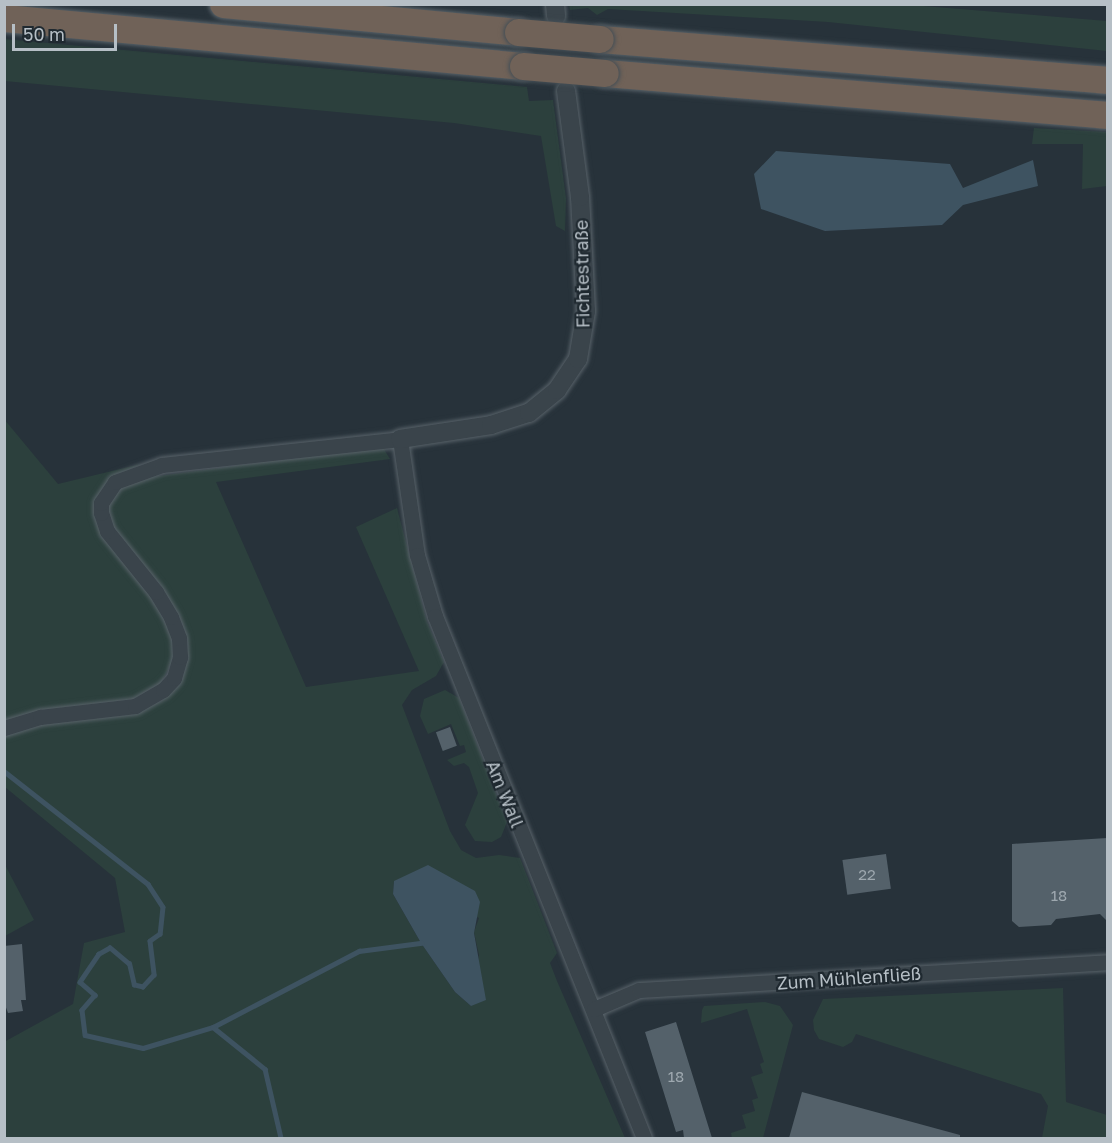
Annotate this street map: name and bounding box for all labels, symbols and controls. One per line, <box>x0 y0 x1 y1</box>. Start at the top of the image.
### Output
scale bar <box>15 12 120 50</box>
text: 50 m <box>23 23 65 45</box>
street label: Fichtestraße <box>570 220 594 328</box>
street label: Am Wall <box>482 757 528 831</box>
house number: 22 <box>858 866 876 884</box>
house number: 18 <box>1051 887 1067 905</box>
street label: Zum Mühlenfließ <box>776 962 922 994</box>
house number: 18 <box>668 1068 684 1086</box>

